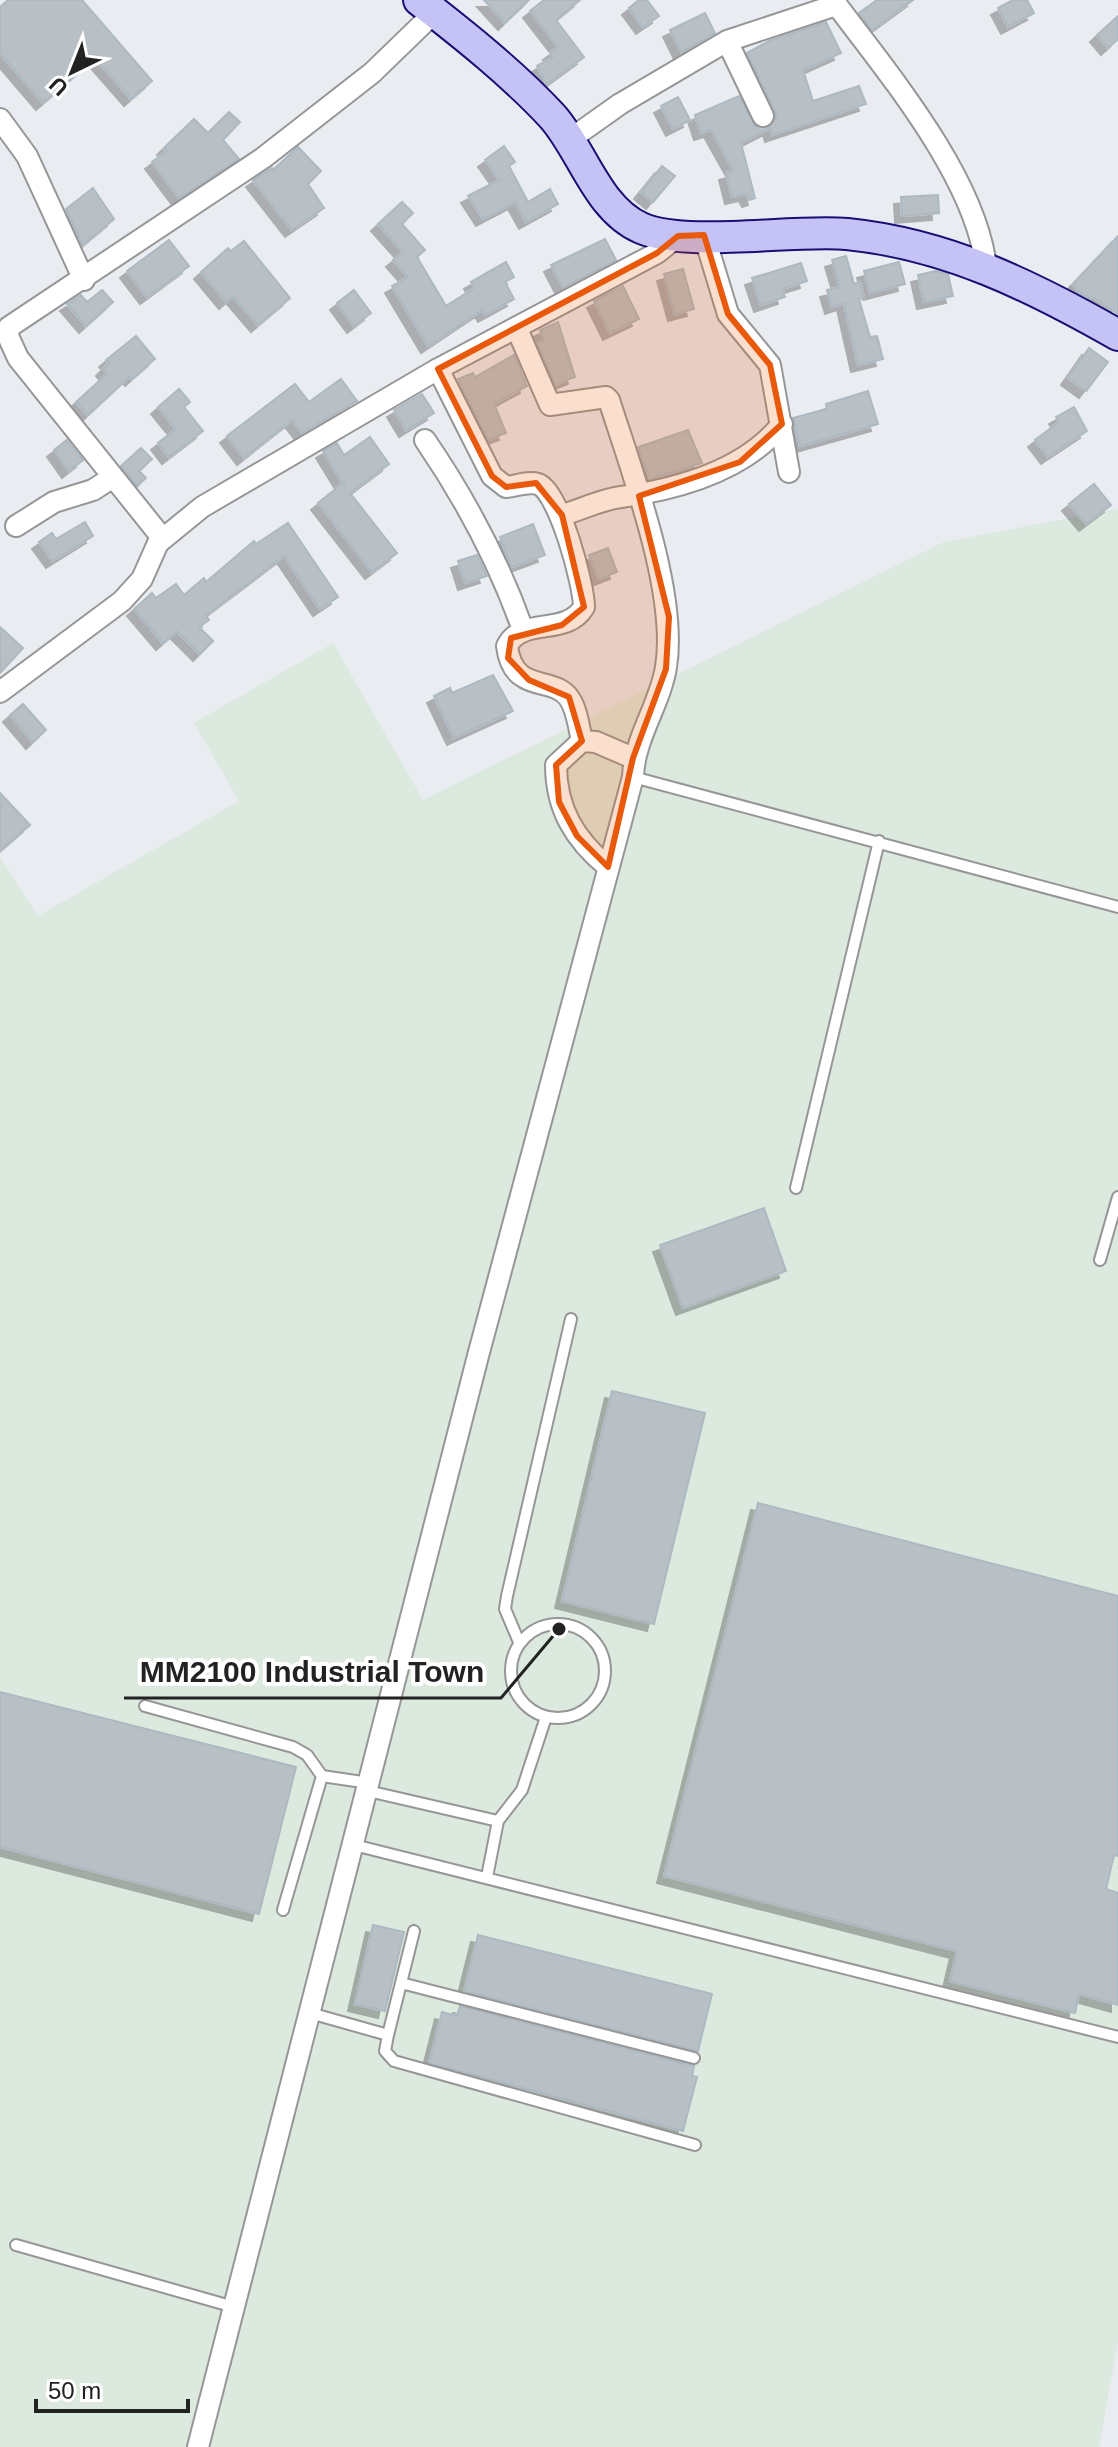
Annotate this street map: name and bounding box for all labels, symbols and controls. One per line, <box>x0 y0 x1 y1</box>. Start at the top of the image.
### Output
north arrow <box>32 32 112 112</box>
text: U <box>44 72 73 101</box>
callout: MM2100 Industrial Town <box>124 1644 501 1698</box>
text: MM2100 Industrial Town <box>140 1655 484 1688</box>
scale bar <box>36 2363 188 2413</box>
text: 50 m <box>48 2377 101 2404</box>

